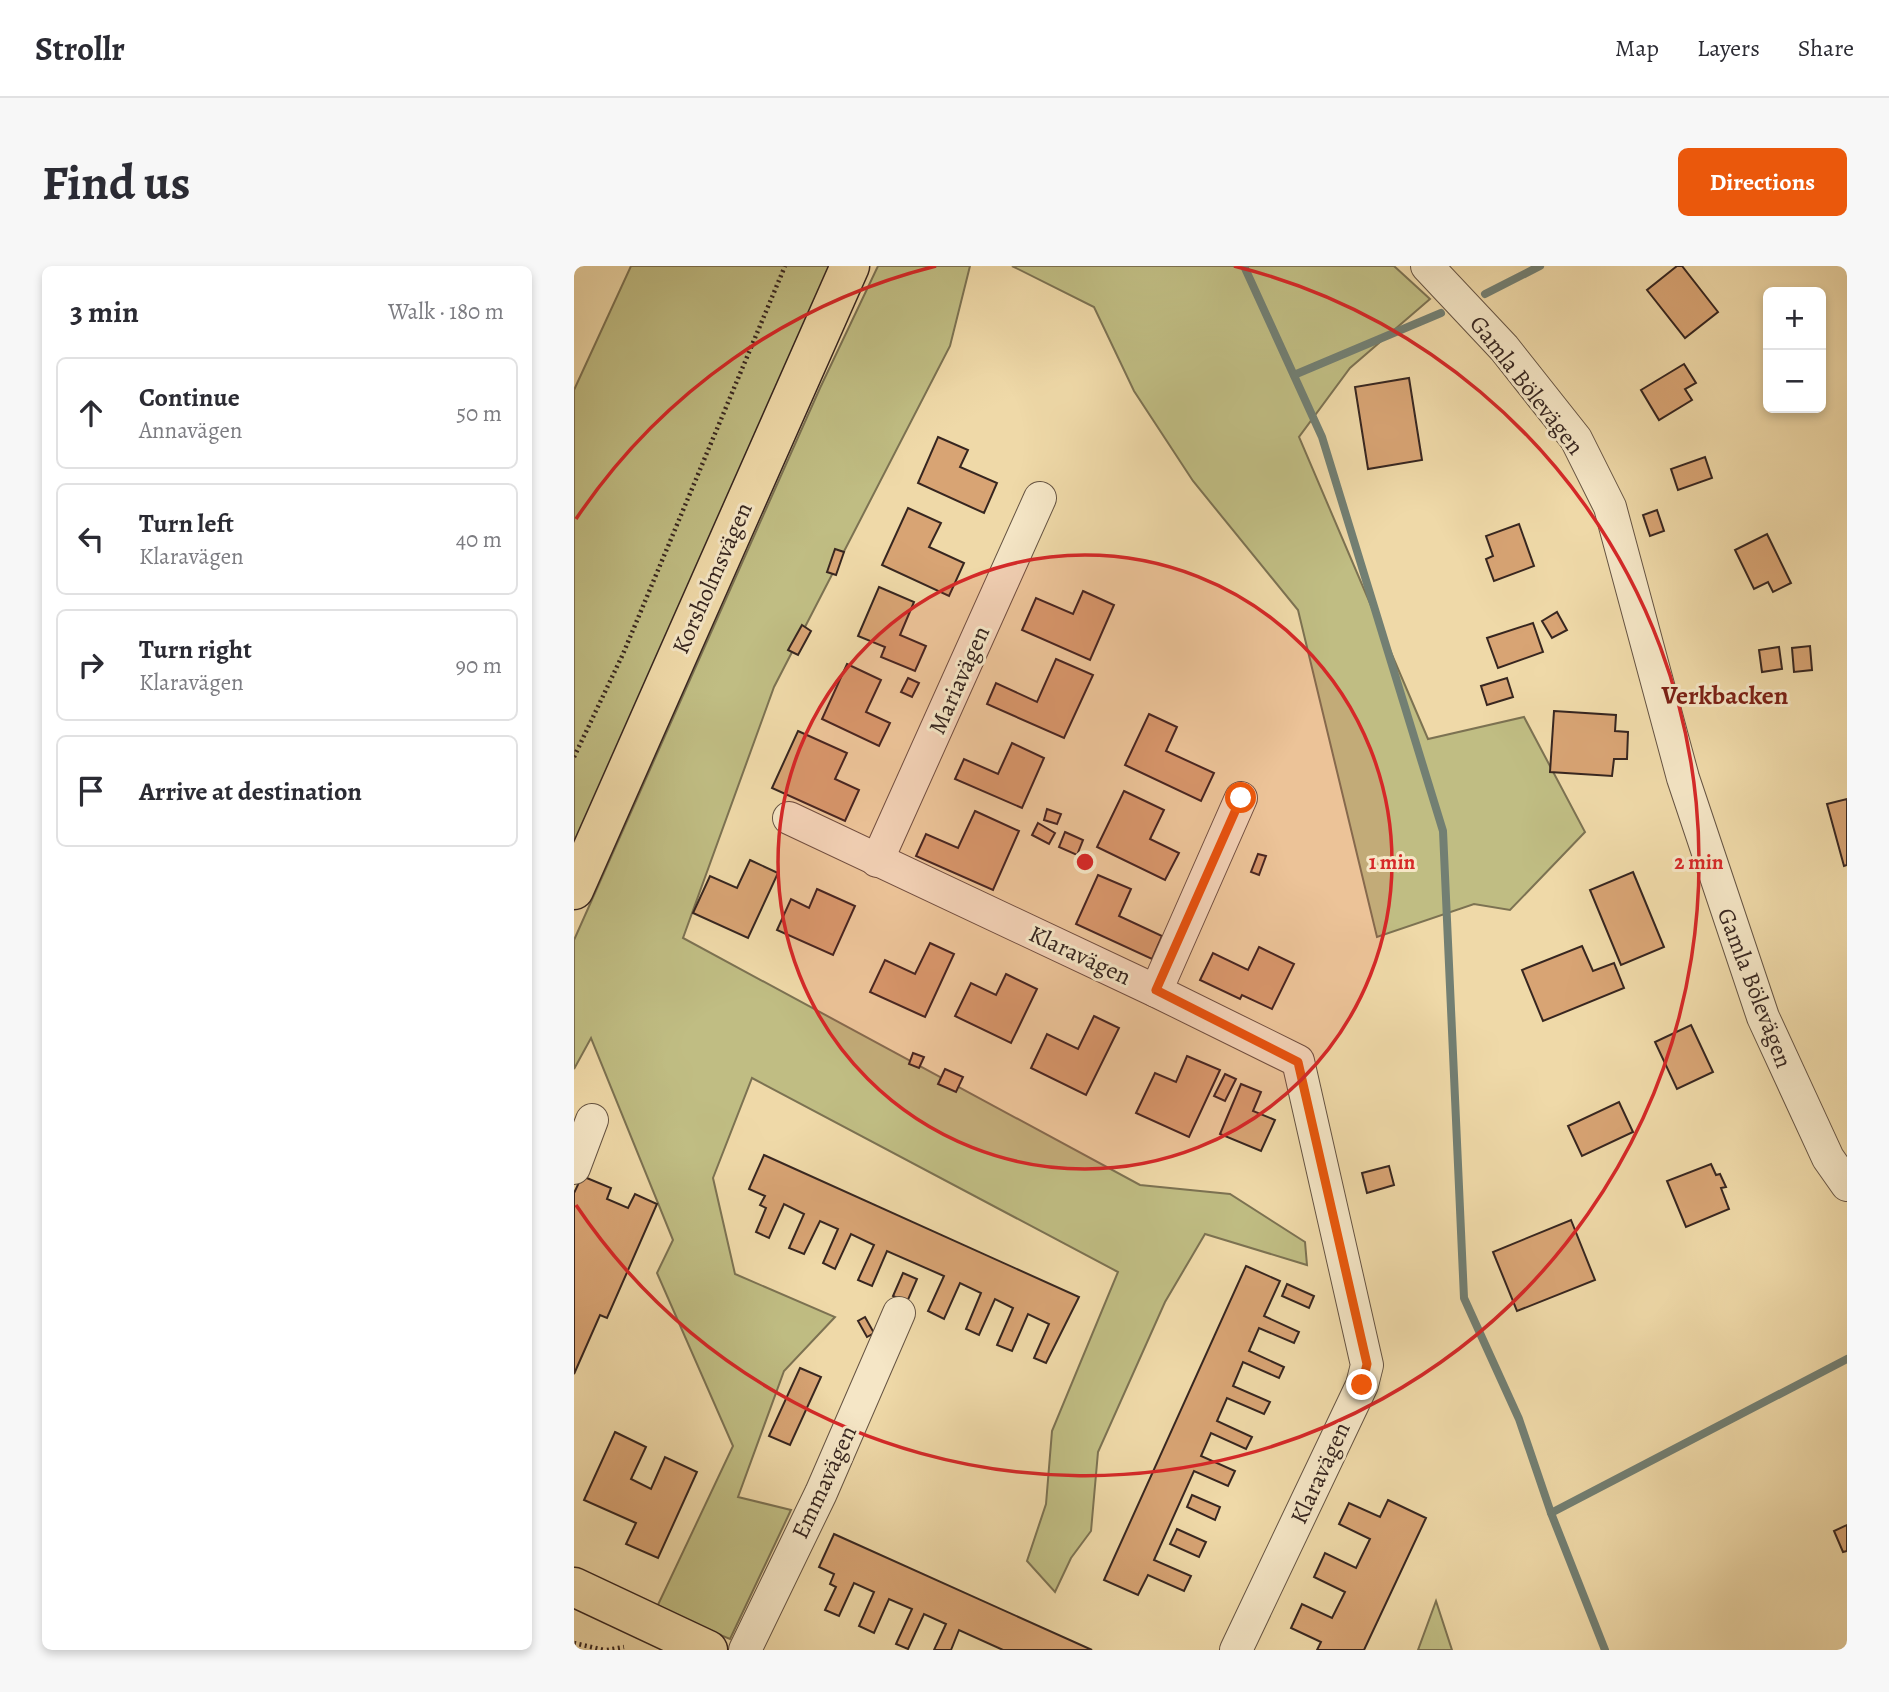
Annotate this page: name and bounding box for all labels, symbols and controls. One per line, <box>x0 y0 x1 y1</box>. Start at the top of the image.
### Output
text: Strollr <box>35 26 125 71</box>
text: Map <box>1615 32 1659 64</box>
text: Layers <box>1697 32 1760 64</box>
text: Share <box>1798 32 1854 64</box>
button: Directions <box>1678 148 1847 216</box>
text: Find us <box>42 149 190 216</box>
map controls <box>1763 287 1826 413</box>
button: + <box>1763 287 1826 350</box>
text: 3 min <box>70 292 139 332</box>
text: Walk · 180 m <box>388 296 504 327</box>
street label: Gamla Bölevägen <box>1462 309 1592 461</box>
button: − <box>1763 350 1826 413</box>
text: Continue <box>139 380 240 415</box>
icon: ahead <box>72 394 110 432</box>
text: 50 m <box>456 398 502 429</box>
text: Annavägen <box>139 415 242 446</box>
street label: Korsholmsvägen <box>664 497 760 659</box>
text: Turn left <box>139 506 234 541</box>
icon: left <box>72 520 110 558</box>
text: 40 m <box>456 524 502 555</box>
text: Klaravägen <box>139 541 244 572</box>
street label: Mariavägen <box>921 621 997 739</box>
text: Turn right <box>139 632 252 667</box>
icon: right <box>72 646 110 684</box>
text: 90 m <box>456 650 502 681</box>
text: Klaravägen <box>139 667 244 698</box>
district label: Verkbacken <box>1661 678 1789 713</box>
icon: arrive <box>72 772 110 810</box>
text: Arrive at destination <box>139 774 362 809</box>
route start <box>1225 782 1256 813</box>
text: 1 min <box>1369 848 1416 876</box>
text: 2 min <box>1674 848 1724 876</box>
centre of rings <box>1073 850 1097 874</box>
street label: Gamla Bölevägen <box>1710 903 1800 1073</box>
street label: Klaravägen <box>1024 917 1136 993</box>
route end <box>1346 1369 1377 1400</box>
street label: Klaravägen <box>1282 1417 1358 1529</box>
street label: Emmavägen <box>784 1420 864 1544</box>

